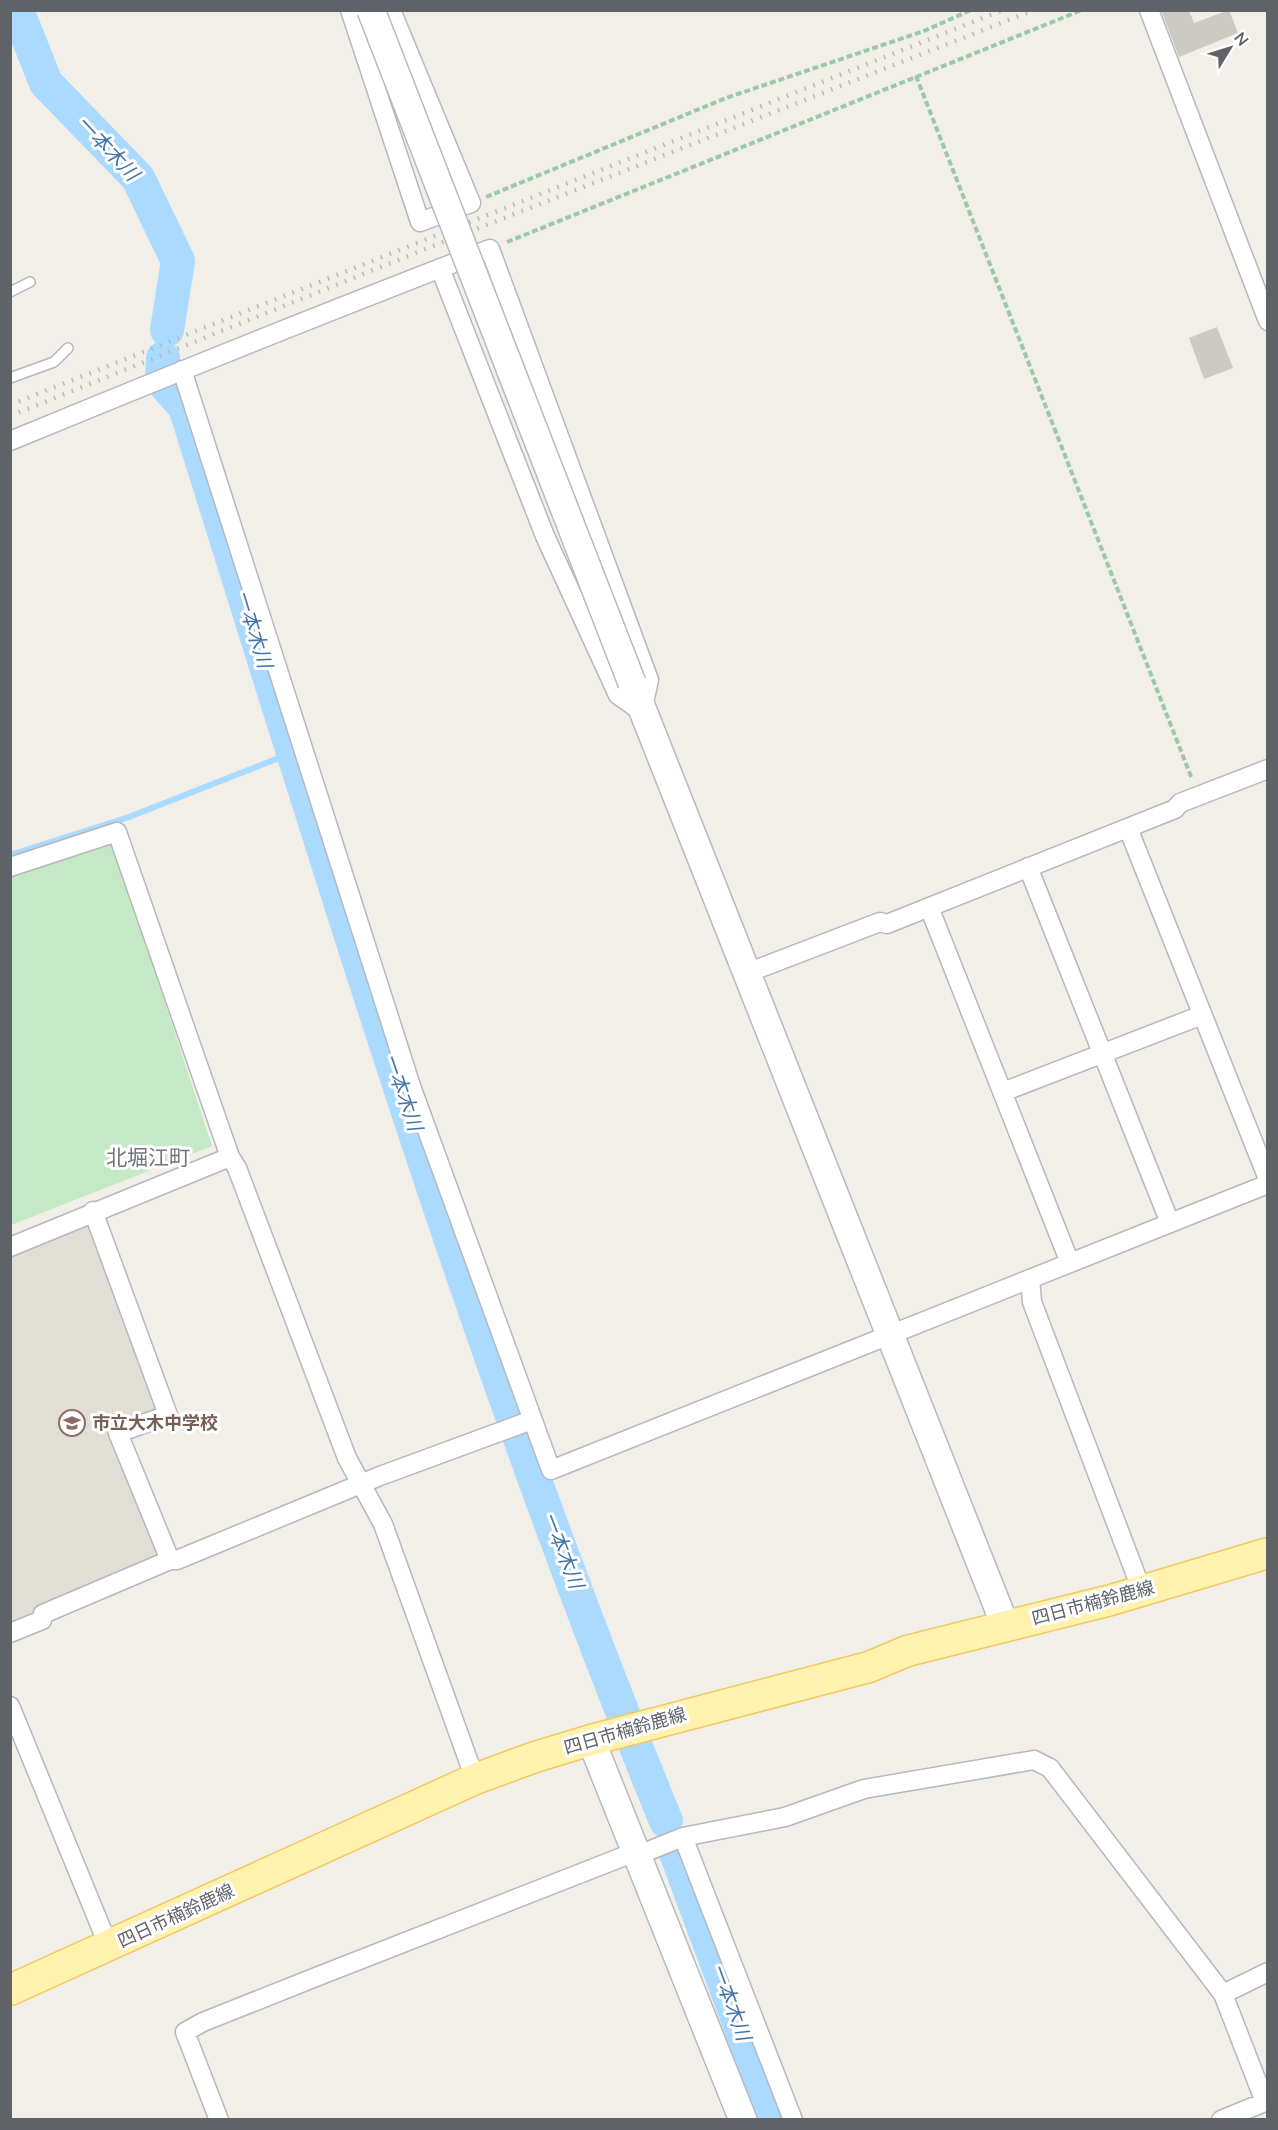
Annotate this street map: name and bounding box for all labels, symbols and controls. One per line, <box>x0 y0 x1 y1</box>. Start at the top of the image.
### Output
north arrow <box>1200 18 1260 78</box>
text: N <box>1230 28 1253 50</box>
water label: 一本木川 <box>72 110 146 187</box>
water label: 一本木川 <box>231 587 279 673</box>
water label: 一本木川 <box>379 1050 429 1136</box>
district label: 北堀江町 <box>106 1144 190 1170</box>
school or university icon: 市立大木中学校 <box>57 1408 87 1438</box>
place label: 市立大木中学校 <box>92 1411 218 1434</box>
water label: 一本木川 <box>537 1508 590 1594</box>
street label: 四日市楠鈴鹿線 <box>1029 1575 1157 1630</box>
street label: 四日市楠鈴鹿線 <box>561 1702 689 1759</box>
street label: 四日市楠鈴鹿線 <box>114 1878 238 1953</box>
water label: 一本木川 <box>706 1960 758 2046</box>

